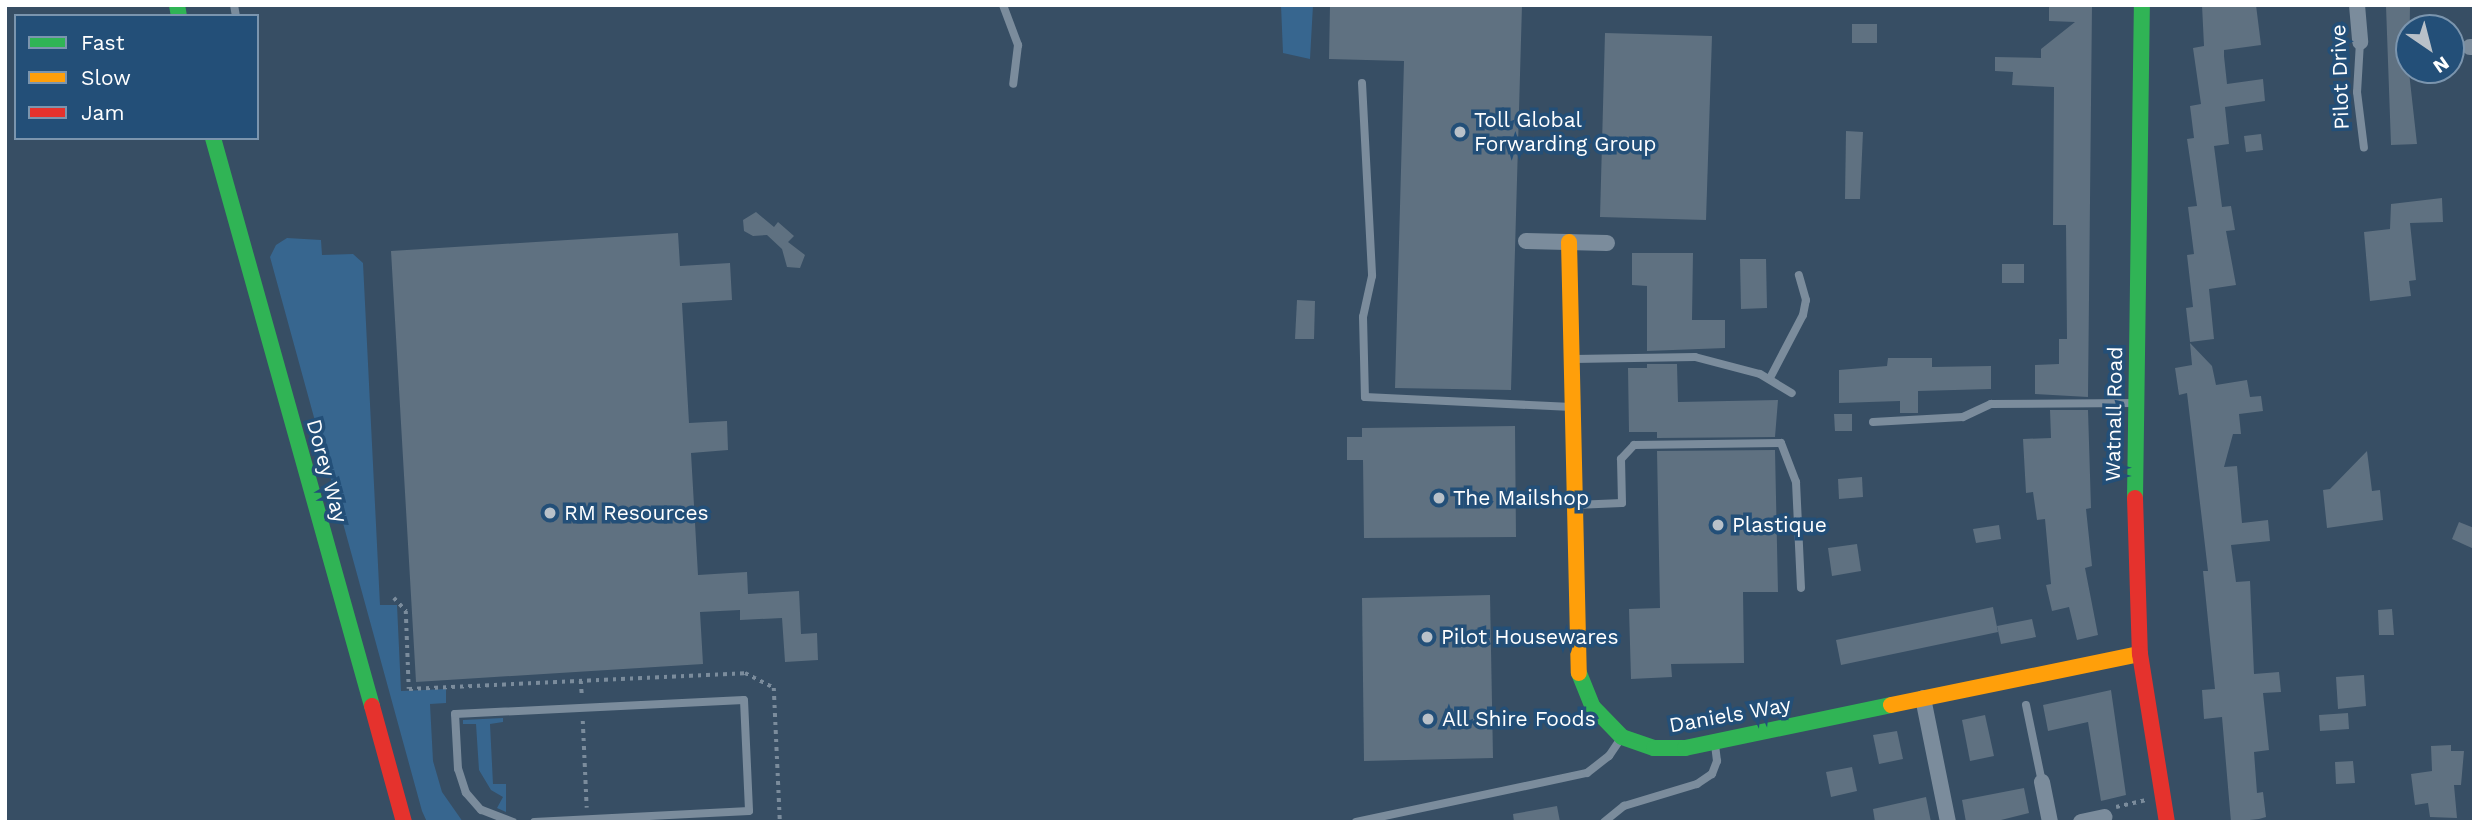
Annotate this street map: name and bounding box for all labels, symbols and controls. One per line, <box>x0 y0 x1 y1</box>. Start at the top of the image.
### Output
legend <box>14 14 259 140</box>
north arrow <box>2395 14 2465 84</box>
street label: Pilot Drive <box>2326 24 2354 130</box>
text: Fast <box>81 30 125 55</box>
text: N <box>2429 52 2454 78</box>
text: Slow <box>81 65 131 90</box>
text: Jam <box>81 100 124 125</box>
place label: Toll Global Forwarding Group <box>1474 107 1657 157</box>
marker: Toll Global Forwarding Group <box>1452 124 1468 140</box>
street label: Watnall Road <box>2100 346 2128 482</box>
street label: Dorey Way <box>301 416 353 526</box>
place label: The Mailshop <box>1453 485 1589 511</box>
marker: The Mailshop <box>1431 490 1447 506</box>
place label: RM Resources <box>564 500 709 526</box>
marker: RM Resources <box>542 505 558 521</box>
place label: Plastique <box>1732 512 1827 538</box>
marker: Plastique <box>1710 517 1726 533</box>
place label: Pilot Housewares <box>1441 624 1619 650</box>
marker: Pilot Housewares <box>1419 629 1435 645</box>
street label: Daniels Way <box>1667 692 1793 738</box>
place label: All Shire Foods <box>1442 706 1597 732</box>
marker: All Shire Foods <box>1420 711 1436 727</box>

